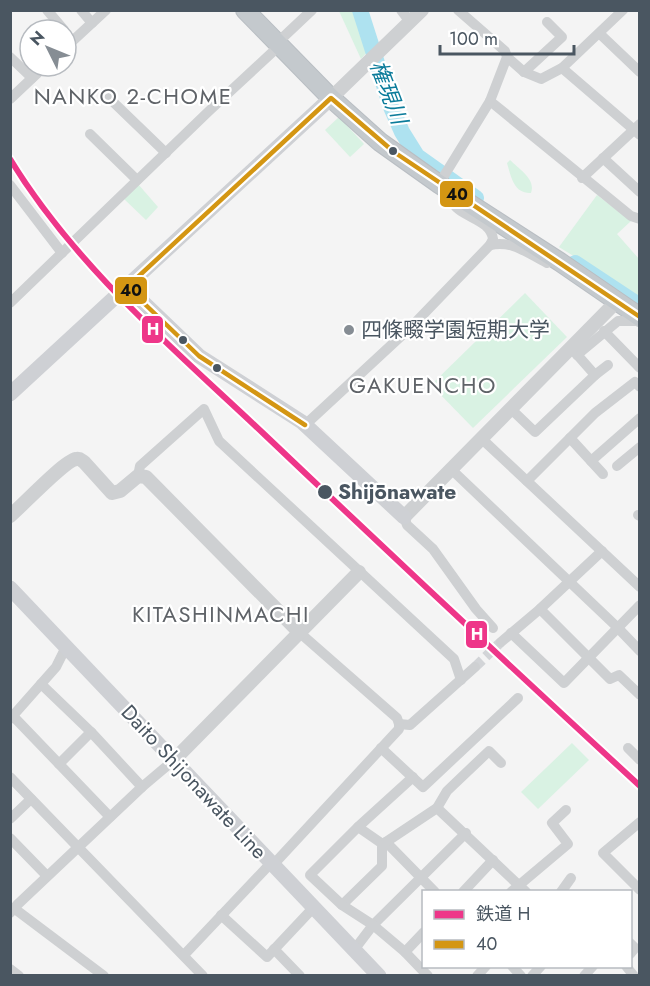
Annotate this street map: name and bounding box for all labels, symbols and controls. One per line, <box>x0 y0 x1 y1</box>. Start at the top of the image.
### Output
north arrow <box>18 18 78 78</box>
scale bar <box>440 18 574 56</box>
text: N <box>25 26 50 51</box>
text: 100 m <box>449 26 498 52</box>
water label: 権現川 <box>362 55 416 130</box>
district label: NANKO 2-CHOME <box>34 80 232 112</box>
unlabelled marker <box>387 145 399 157</box>
line badge: 40 <box>439 180 474 208</box>
text: 40 <box>446 183 468 206</box>
line badge: 40 <box>114 276 148 305</box>
text: 40 <box>120 279 142 302</box>
line badge: H <box>141 315 164 344</box>
place label: 四條畷学園短期大学 <box>361 315 550 345</box>
text: H <box>147 318 159 341</box>
marker: 四條畷学園短期大学 <box>342 323 356 337</box>
unlabelled marker <box>177 334 189 346</box>
unlabelled marker <box>211 362 223 374</box>
district label: GAKUENCHO <box>349 369 497 401</box>
place label: Shijōnawate <box>338 477 456 507</box>
marker: Shijōnawate <box>316 483 334 501</box>
district label: KITASHINMACHI <box>132 598 310 630</box>
line badge: H <box>465 620 488 649</box>
text: H <box>471 623 483 646</box>
street label: Daito Shijonawate Line <box>114 698 274 866</box>
legend <box>422 890 632 968</box>
text: 鉄道 H <box>476 901 530 927</box>
text: 40 <box>476 931 497 957</box>

